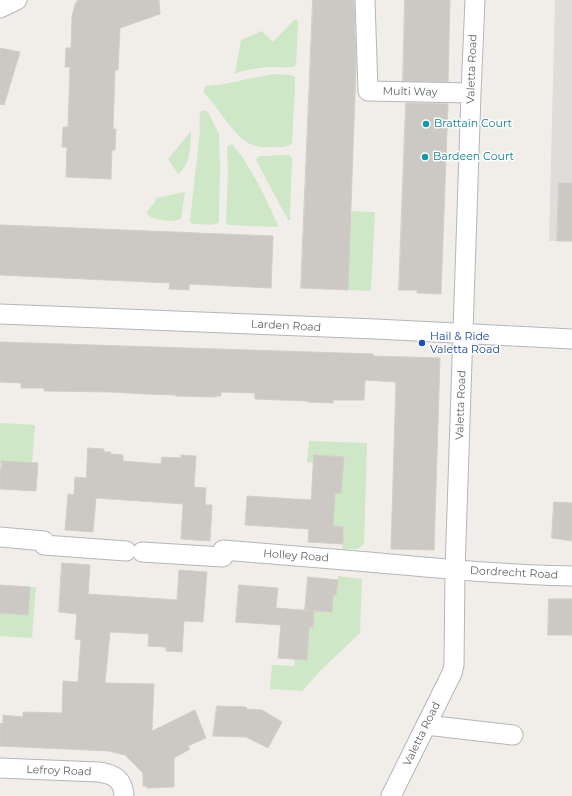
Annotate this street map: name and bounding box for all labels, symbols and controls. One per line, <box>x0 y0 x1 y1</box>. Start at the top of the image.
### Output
street label: Valetta Road <box>464 34 480 104</box>
street label: Multi Way <box>382 85 438 99</box>
place label: Brattain Court <box>434 117 512 131</box>
marker: Brattain Court <box>421 119 431 129</box>
place label: Bardeen Court <box>433 150 514 164</box>
marker: Bardeen Court <box>420 152 430 162</box>
street label: Larden Road <box>250 318 322 334</box>
place label: Hail & Ride Valetta Road <box>430 330 500 356</box>
marker: Hail & Ride Valetta Road <box>417 338 427 348</box>
street label: Valetta Road <box>453 370 469 440</box>
street label: Holley Road <box>263 547 329 565</box>
street label: Dordrecht Road <box>470 564 558 582</box>
street label: Valetta Road <box>401 700 443 768</box>
street label: Lefroy Road <box>26 763 92 779</box>

